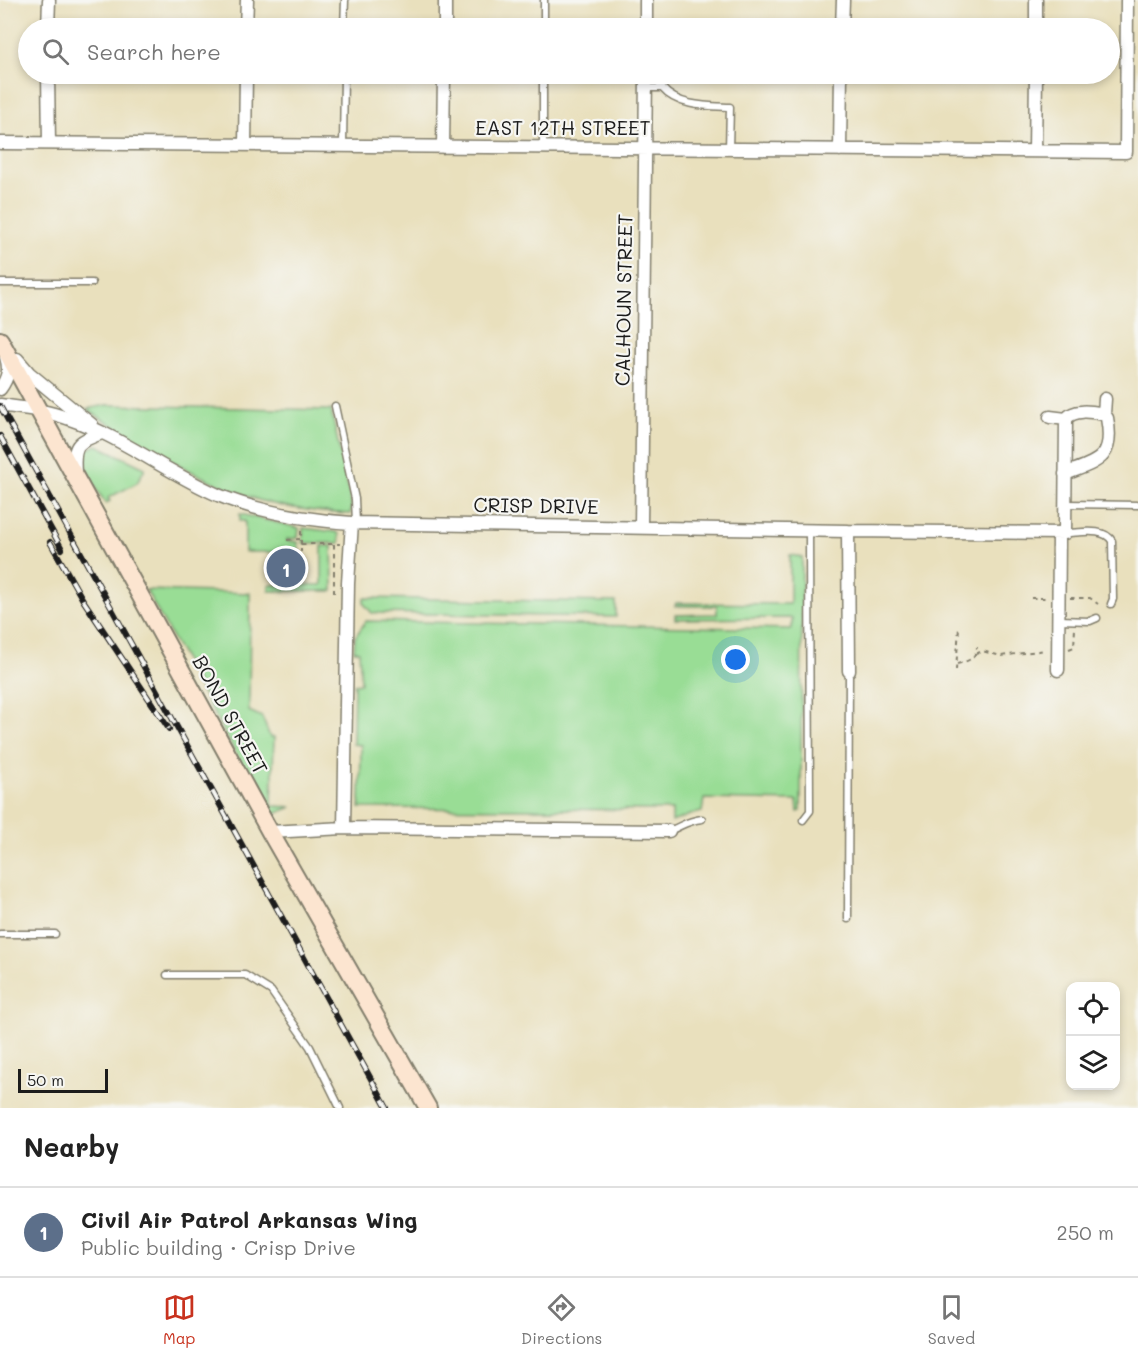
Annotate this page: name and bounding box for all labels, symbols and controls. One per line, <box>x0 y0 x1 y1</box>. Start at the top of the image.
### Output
search box <box>18 18 1120 84</box>
icon: search <box>39 35 72 68</box>
text: Search here <box>87 37 221 66</box>
street label: EAST 12TH STREET <box>475 114 651 140</box>
street label: CALHOUN STREET <box>608 214 638 386</box>
street label: CRISP DRIVE <box>473 491 599 519</box>
pin: 1 <box>266 546 306 590</box>
your location <box>721 645 750 674</box>
street label: BOND STREET <box>187 650 274 779</box>
map controls <box>1066 982 1120 1090</box>
button: locate <box>1066 982 1120 1036</box>
button: layers <box>1066 1036 1120 1090</box>
scale bar <box>18 1066 108 1094</box>
text: 50 m <box>27 1069 64 1090</box>
text: Nearby <box>24 1130 119 1164</box>
text: Civil Air Patrol Arkansas Wing <box>81 1205 417 1234</box>
text: 1 <box>39 1219 48 1245</box>
text: 250 m <box>1057 1219 1114 1245</box>
text: Public building · Crisp Drive <box>81 1234 356 1260</box>
tab: Map <box>163 1291 196 1348</box>
tab: Directions <box>521 1291 602 1348</box>
tab: Saved <box>928 1291 975 1348</box>

